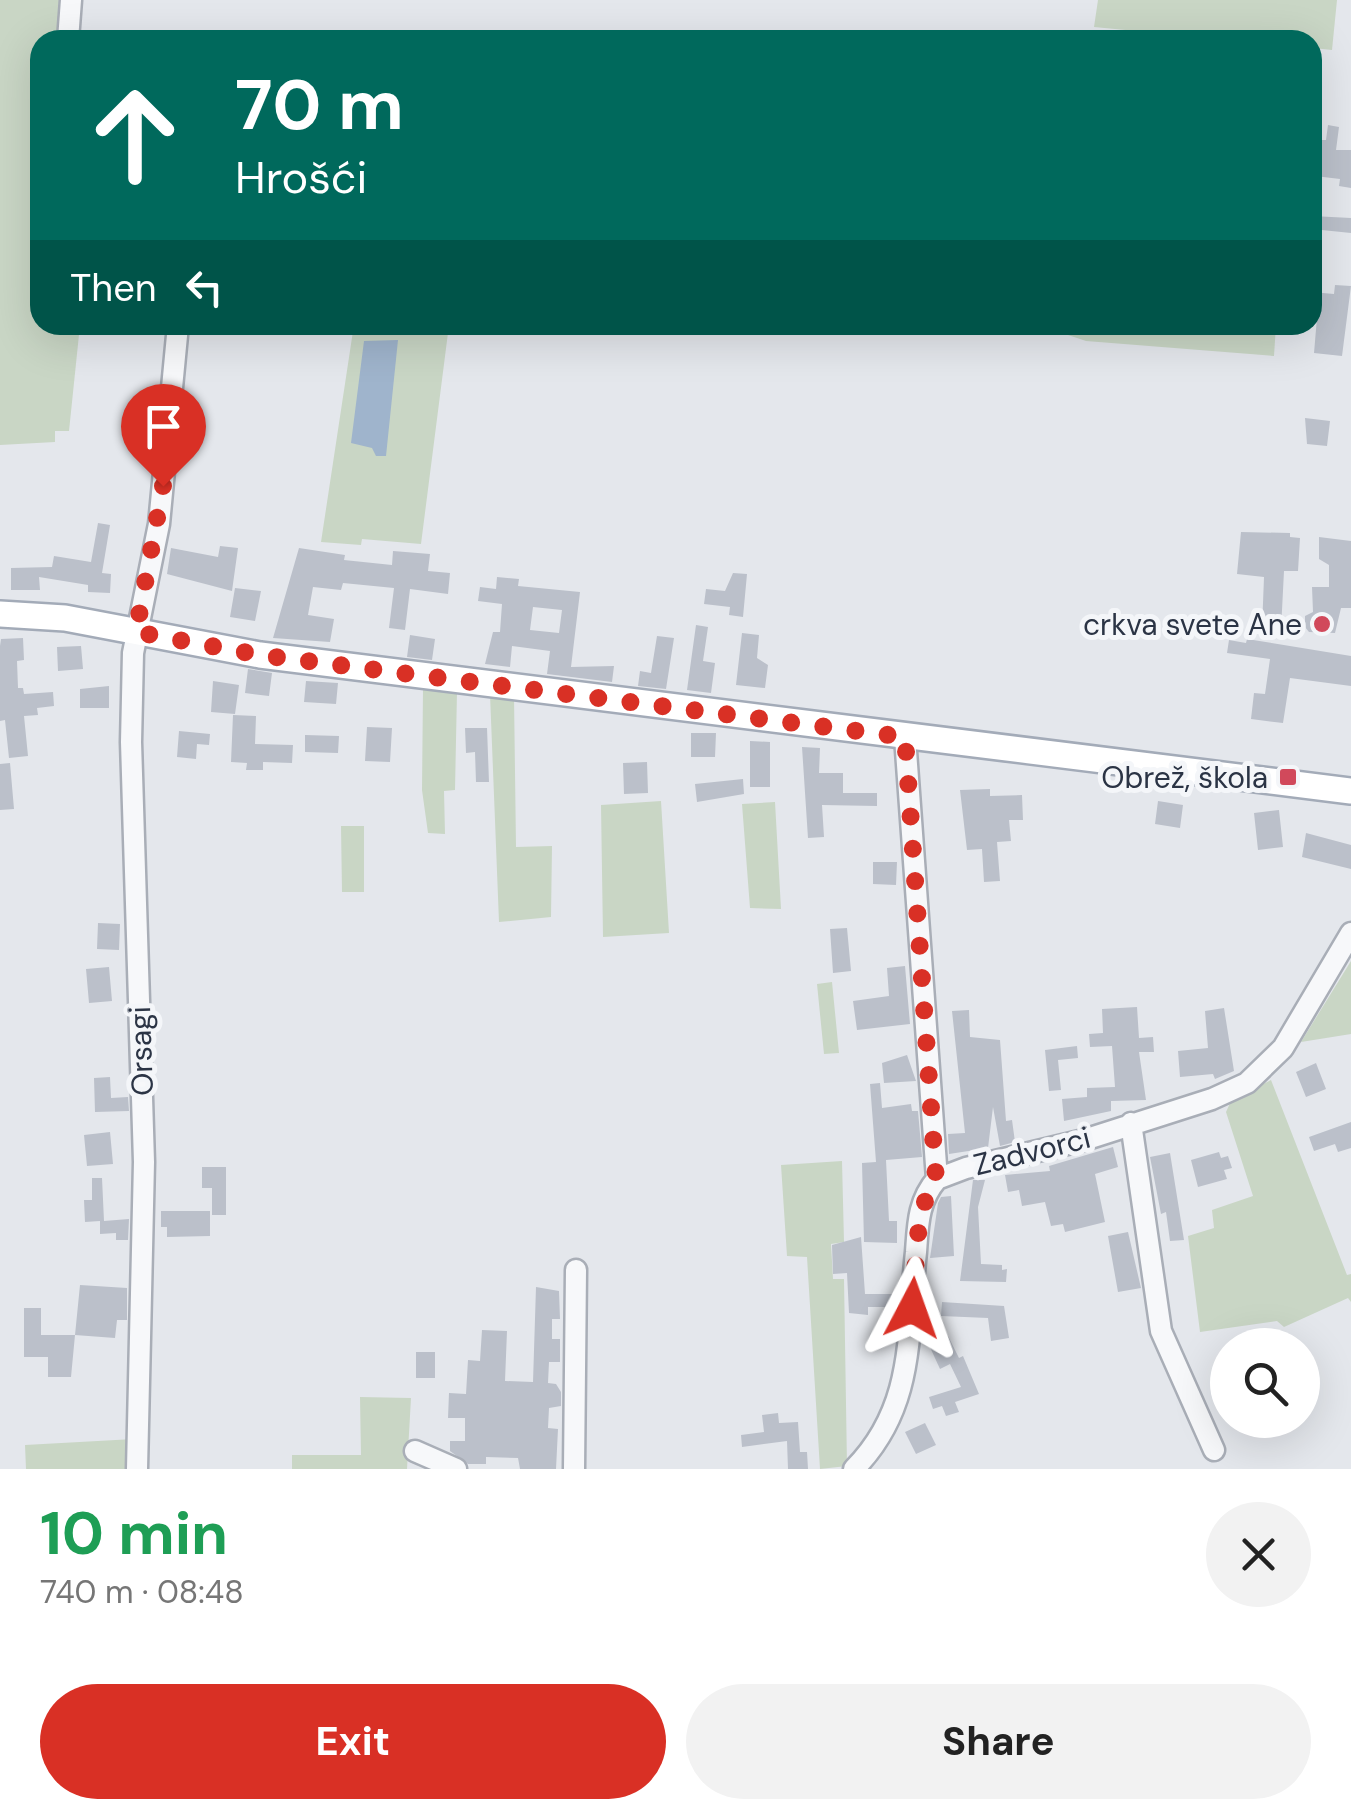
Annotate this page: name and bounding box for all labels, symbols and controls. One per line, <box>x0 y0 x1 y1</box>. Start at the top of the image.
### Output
text: 70 m <box>235 60 404 151</box>
icon: ahead <box>70 70 200 200</box>
text: Hrošći <box>235 148 367 207</box>
icon: left <box>177 260 232 315</box>
text: Then <box>70 263 157 313</box>
pin <box>121 384 206 487</box>
icon: arrive <box>136 399 191 454</box>
place label: crkva svete Ane <box>1083 605 1302 644</box>
marker: crkva svete Ane <box>1311 613 1333 635</box>
place label: Obrež, škola <box>1101 758 1268 797</box>
marker: Obrež, škola <box>1277 766 1299 788</box>
street label: Orsagi <box>120 1006 162 1096</box>
street label: Zadvorci <box>969 1118 1095 1184</box>
position arrow <box>860 1256 964 1360</box>
map controls <box>1210 1328 1320 1438</box>
button: search <box>1210 1328 1320 1438</box>
text: 10 min <box>40 1494 228 1573</box>
button: close <box>1206 1502 1311 1607</box>
text: 740 m · 08:48 <box>40 1571 244 1613</box>
button: Exit <box>40 1684 666 1799</box>
button: Share <box>686 1684 1311 1799</box>

